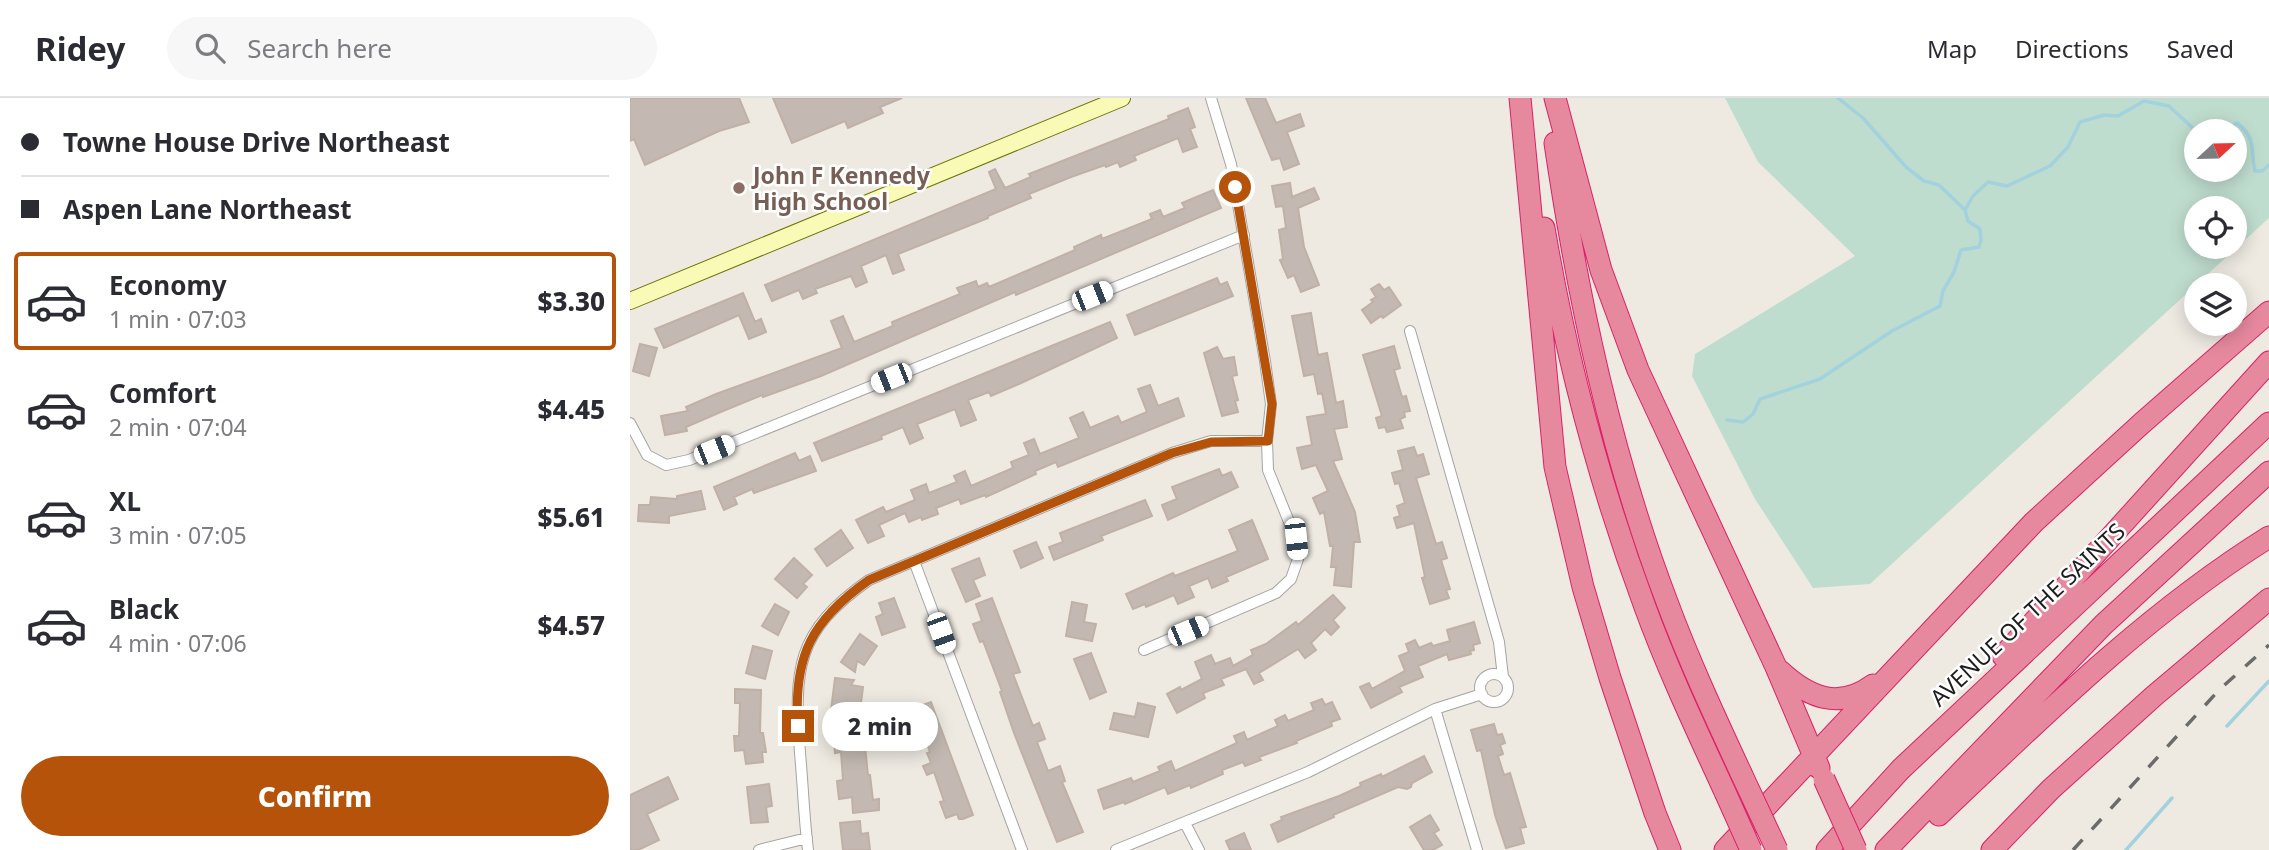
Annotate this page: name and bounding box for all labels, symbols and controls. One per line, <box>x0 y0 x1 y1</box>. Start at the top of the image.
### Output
search box <box>167 17 657 80</box>
text: Ridey <box>35 26 125 71</box>
icon: search <box>191 29 229 67</box>
text: Search here <box>247 30 392 66</box>
text: Map <box>1927 32 1977 65</box>
text: Directions <box>2015 32 2129 65</box>
text: Saved <box>2167 32 2234 65</box>
north arrow <box>2184 119 2247 182</box>
map controls <box>2184 119 2247 336</box>
text: Towne House Drive Northeast <box>63 124 450 160</box>
place label: John F Kennedy High School <box>751 159 931 217</box>
route start <box>1219 171 1251 203</box>
marker: John F Kennedy High School <box>731 180 747 196</box>
text: Aspen Lane Northeast <box>63 191 352 227</box>
button: locate <box>2184 196 2247 259</box>
text: Economy <box>109 267 227 303</box>
icon: car <box>25 270 88 333</box>
button: layers <box>2184 273 2247 336</box>
car <box>1069 278 1116 314</box>
text: $3.30 <box>538 283 605 319</box>
text: 1 min · 07:03 <box>109 303 247 335</box>
car <box>868 360 915 396</box>
text: Comfort <box>109 375 217 411</box>
icon: car <box>25 378 88 441</box>
text: $4.45 <box>538 391 605 427</box>
text: 2 min · 07:04 <box>109 411 247 443</box>
car <box>691 432 738 468</box>
text: XL <box>109 483 141 519</box>
icon: car <box>25 486 88 549</box>
text: $5.61 <box>538 499 605 535</box>
street label: AVENUE OF THE SAINTS <box>1923 515 2131 713</box>
car <box>1284 517 1309 561</box>
text: 3 min · 07:05 <box>109 519 247 551</box>
text: Black <box>109 591 179 627</box>
icon: car <box>25 594 88 657</box>
text: $4.57 <box>538 607 605 643</box>
car <box>924 610 959 656</box>
car <box>1165 613 1212 649</box>
text: 4 min · 07:06 <box>109 627 247 659</box>
callout: 2 min <box>822 702 938 750</box>
route end <box>782 710 814 742</box>
text: 2 min <box>848 710 912 742</box>
button: Confirm <box>21 756 609 836</box>

